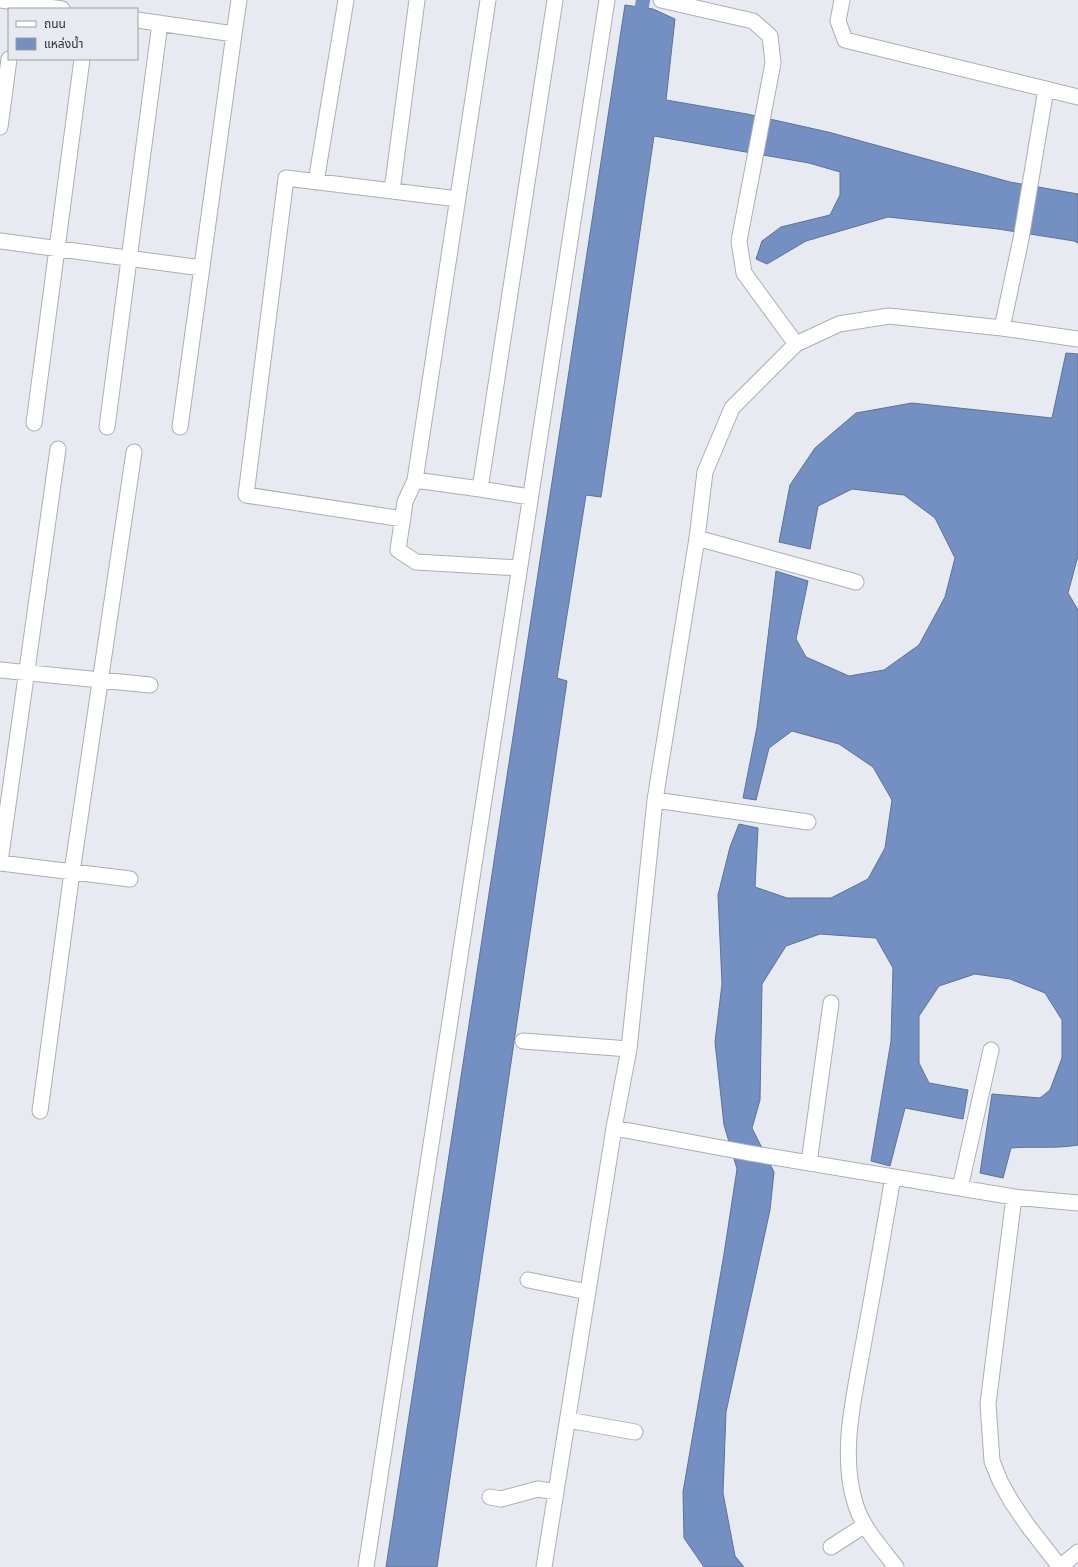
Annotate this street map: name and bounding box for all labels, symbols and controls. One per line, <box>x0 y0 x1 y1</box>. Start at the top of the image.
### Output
legend <box>8 8 138 60</box>
text: ถนน <box>44 17 66 31</box>
text: แหล่งน้ำ <box>44 35 83 51</box>

